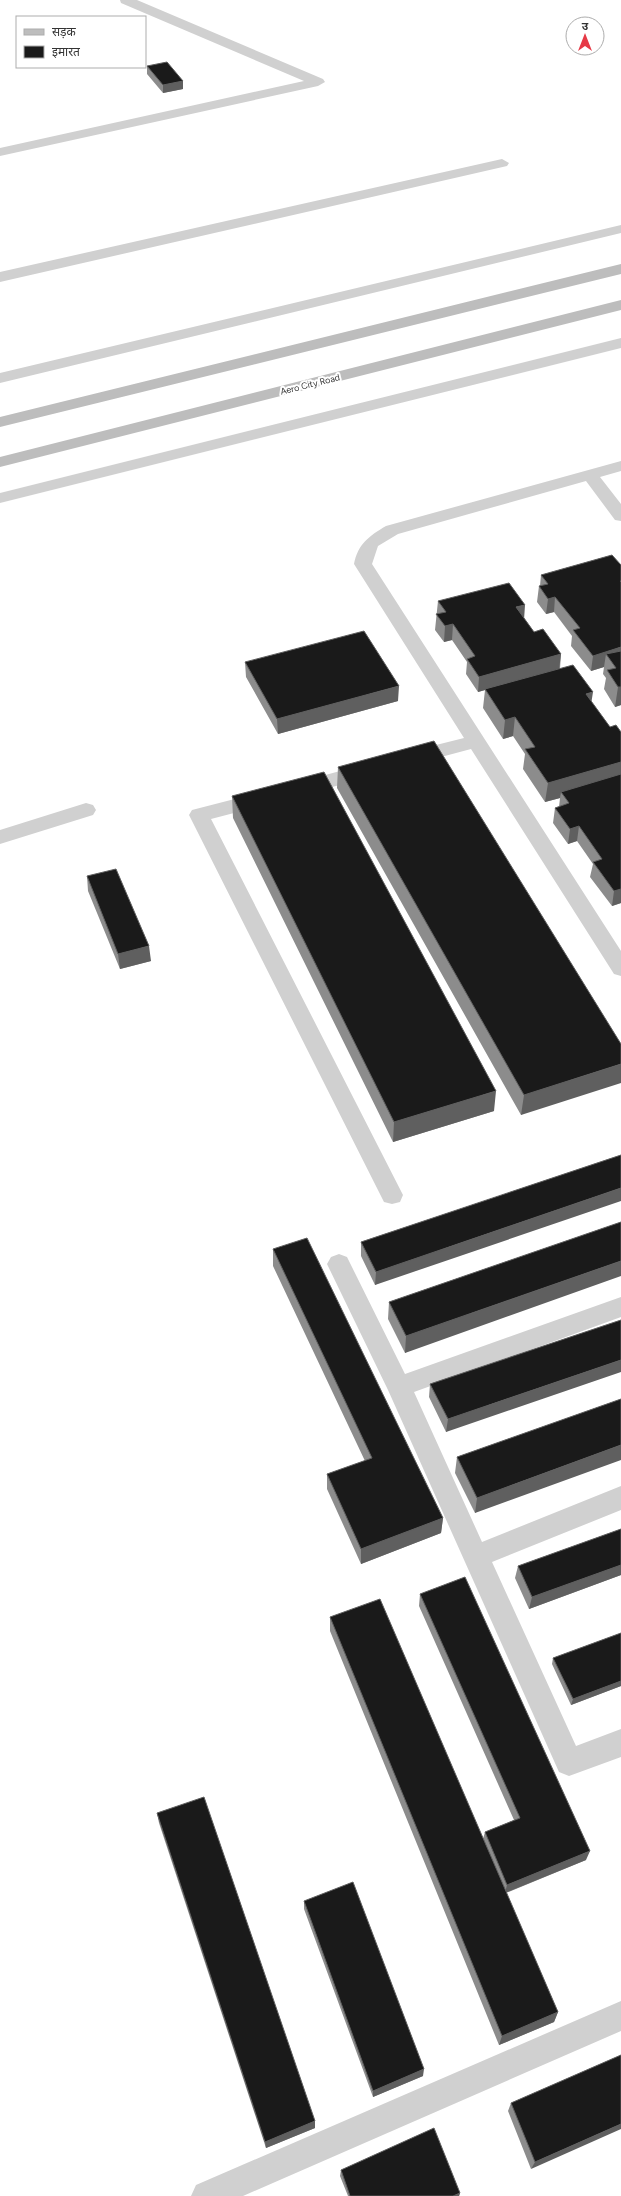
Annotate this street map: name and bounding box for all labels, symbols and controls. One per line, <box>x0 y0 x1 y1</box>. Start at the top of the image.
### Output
legend <box>16 16 146 68</box>
north arrow <box>565 16 605 56</box>
text: उ <box>582 20 589 33</box>
text: सड़क <box>52 25 77 39</box>
text: इमारत <box>52 45 81 59</box>
street label: Aero City Road <box>279 371 341 397</box>

